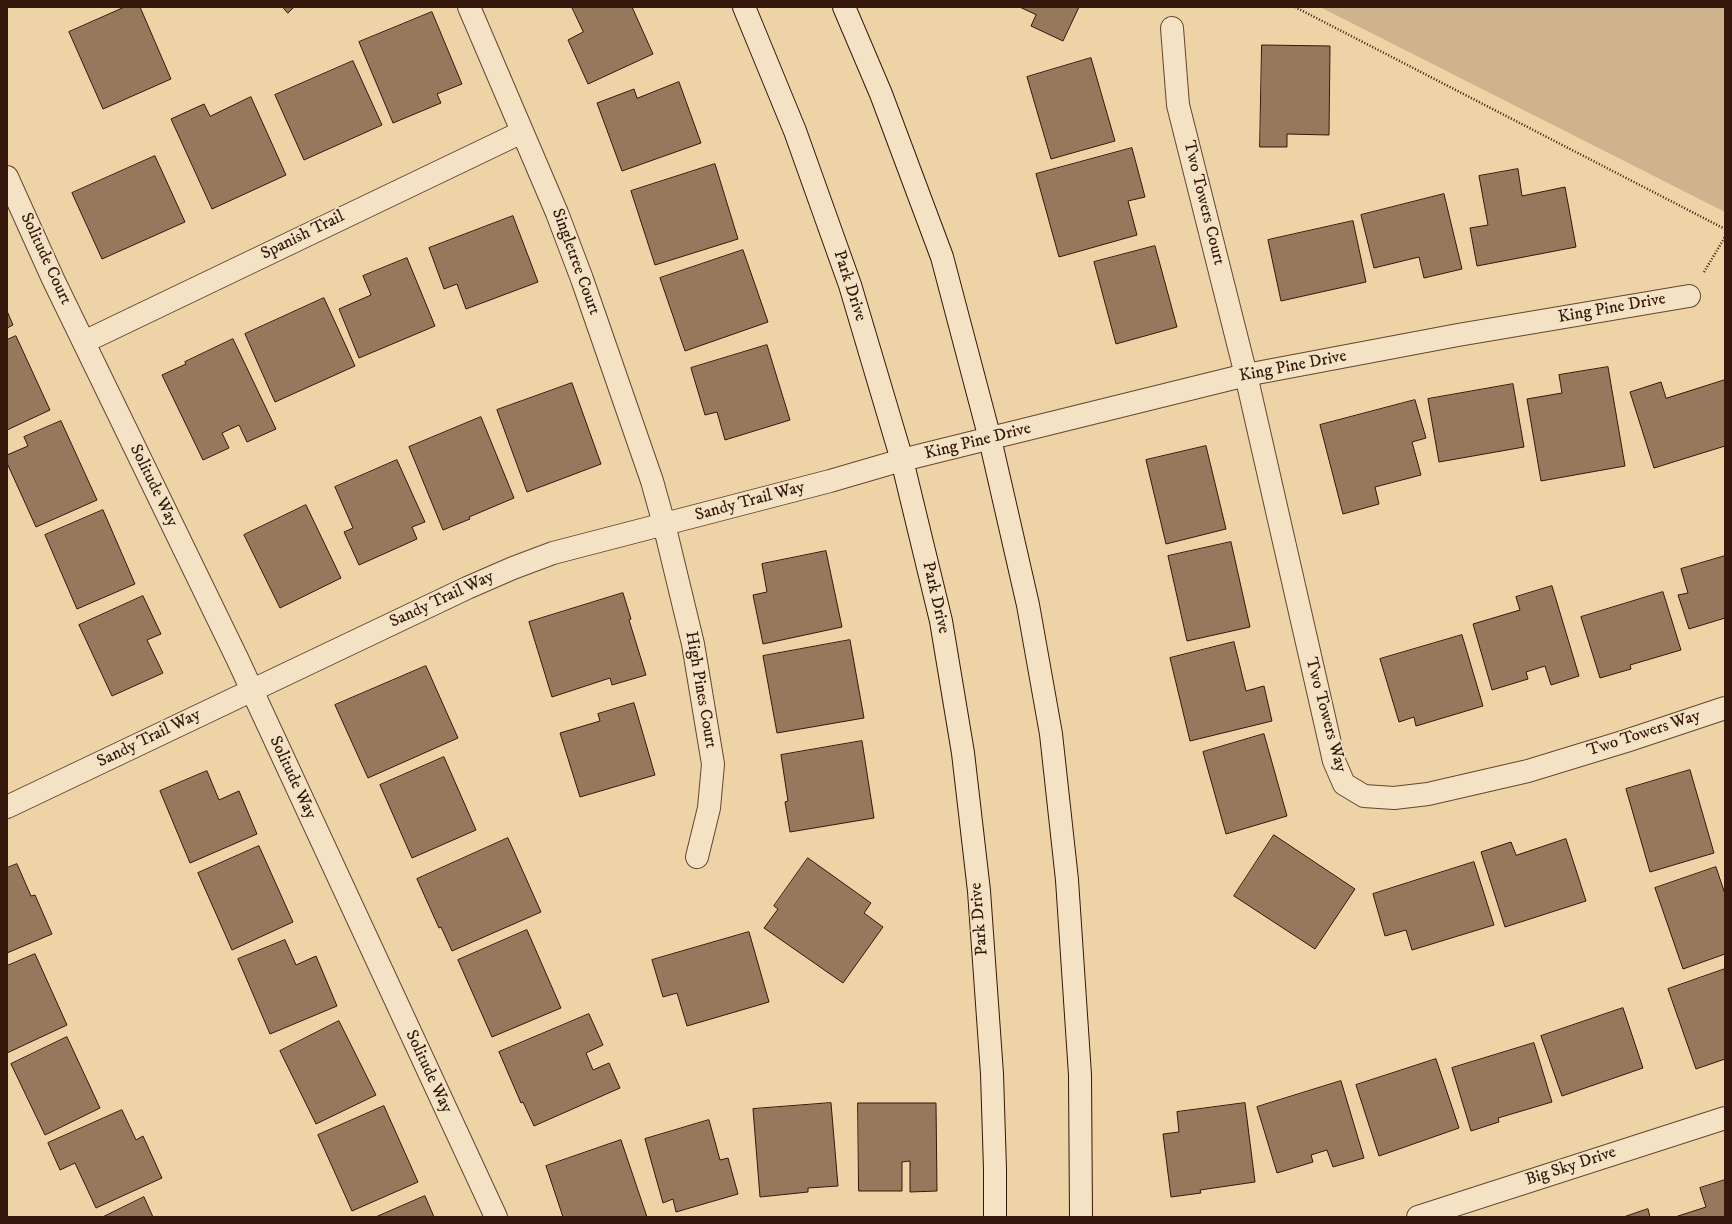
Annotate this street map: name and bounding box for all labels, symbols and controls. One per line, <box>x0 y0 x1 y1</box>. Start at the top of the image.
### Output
street label: Two Towers Court <box>1178 139 1228 267</box>
street label: Singletree Court <box>546 206 604 318</box>
street label: Spanish Trail <box>258 207 348 265</box>
street label: Solitude Court <box>15 210 75 308</box>
street label: Park Drive <box>828 248 870 324</box>
street label: King Pine Drive <box>1557 290 1667 328</box>
street label: King Pine Drive <box>1238 347 1348 387</box>
street label: King Pine Drive <box>923 419 1033 465</box>
street label: Solitude Way <box>124 441 182 531</box>
street label: Sandy Trail Way <box>693 478 807 526</box>
street label: Park Drive <box>917 560 953 636</box>
street label: Sandy Trail Way <box>387 567 497 633</box>
street label: High Pines Court <box>680 630 720 750</box>
street label: Two Towers Way <box>1300 655 1350 775</box>
street label: Sandy Trail Way <box>94 705 204 773</box>
street label: Two Towers Way <box>1585 706 1703 762</box>
street label: Solitude Way <box>264 733 320 823</box>
street label: Park Drive <box>967 882 993 956</box>
street label: Solitude Way <box>400 1027 456 1117</box>
street label: Big Sky Drive <box>1523 1143 1619 1191</box>

